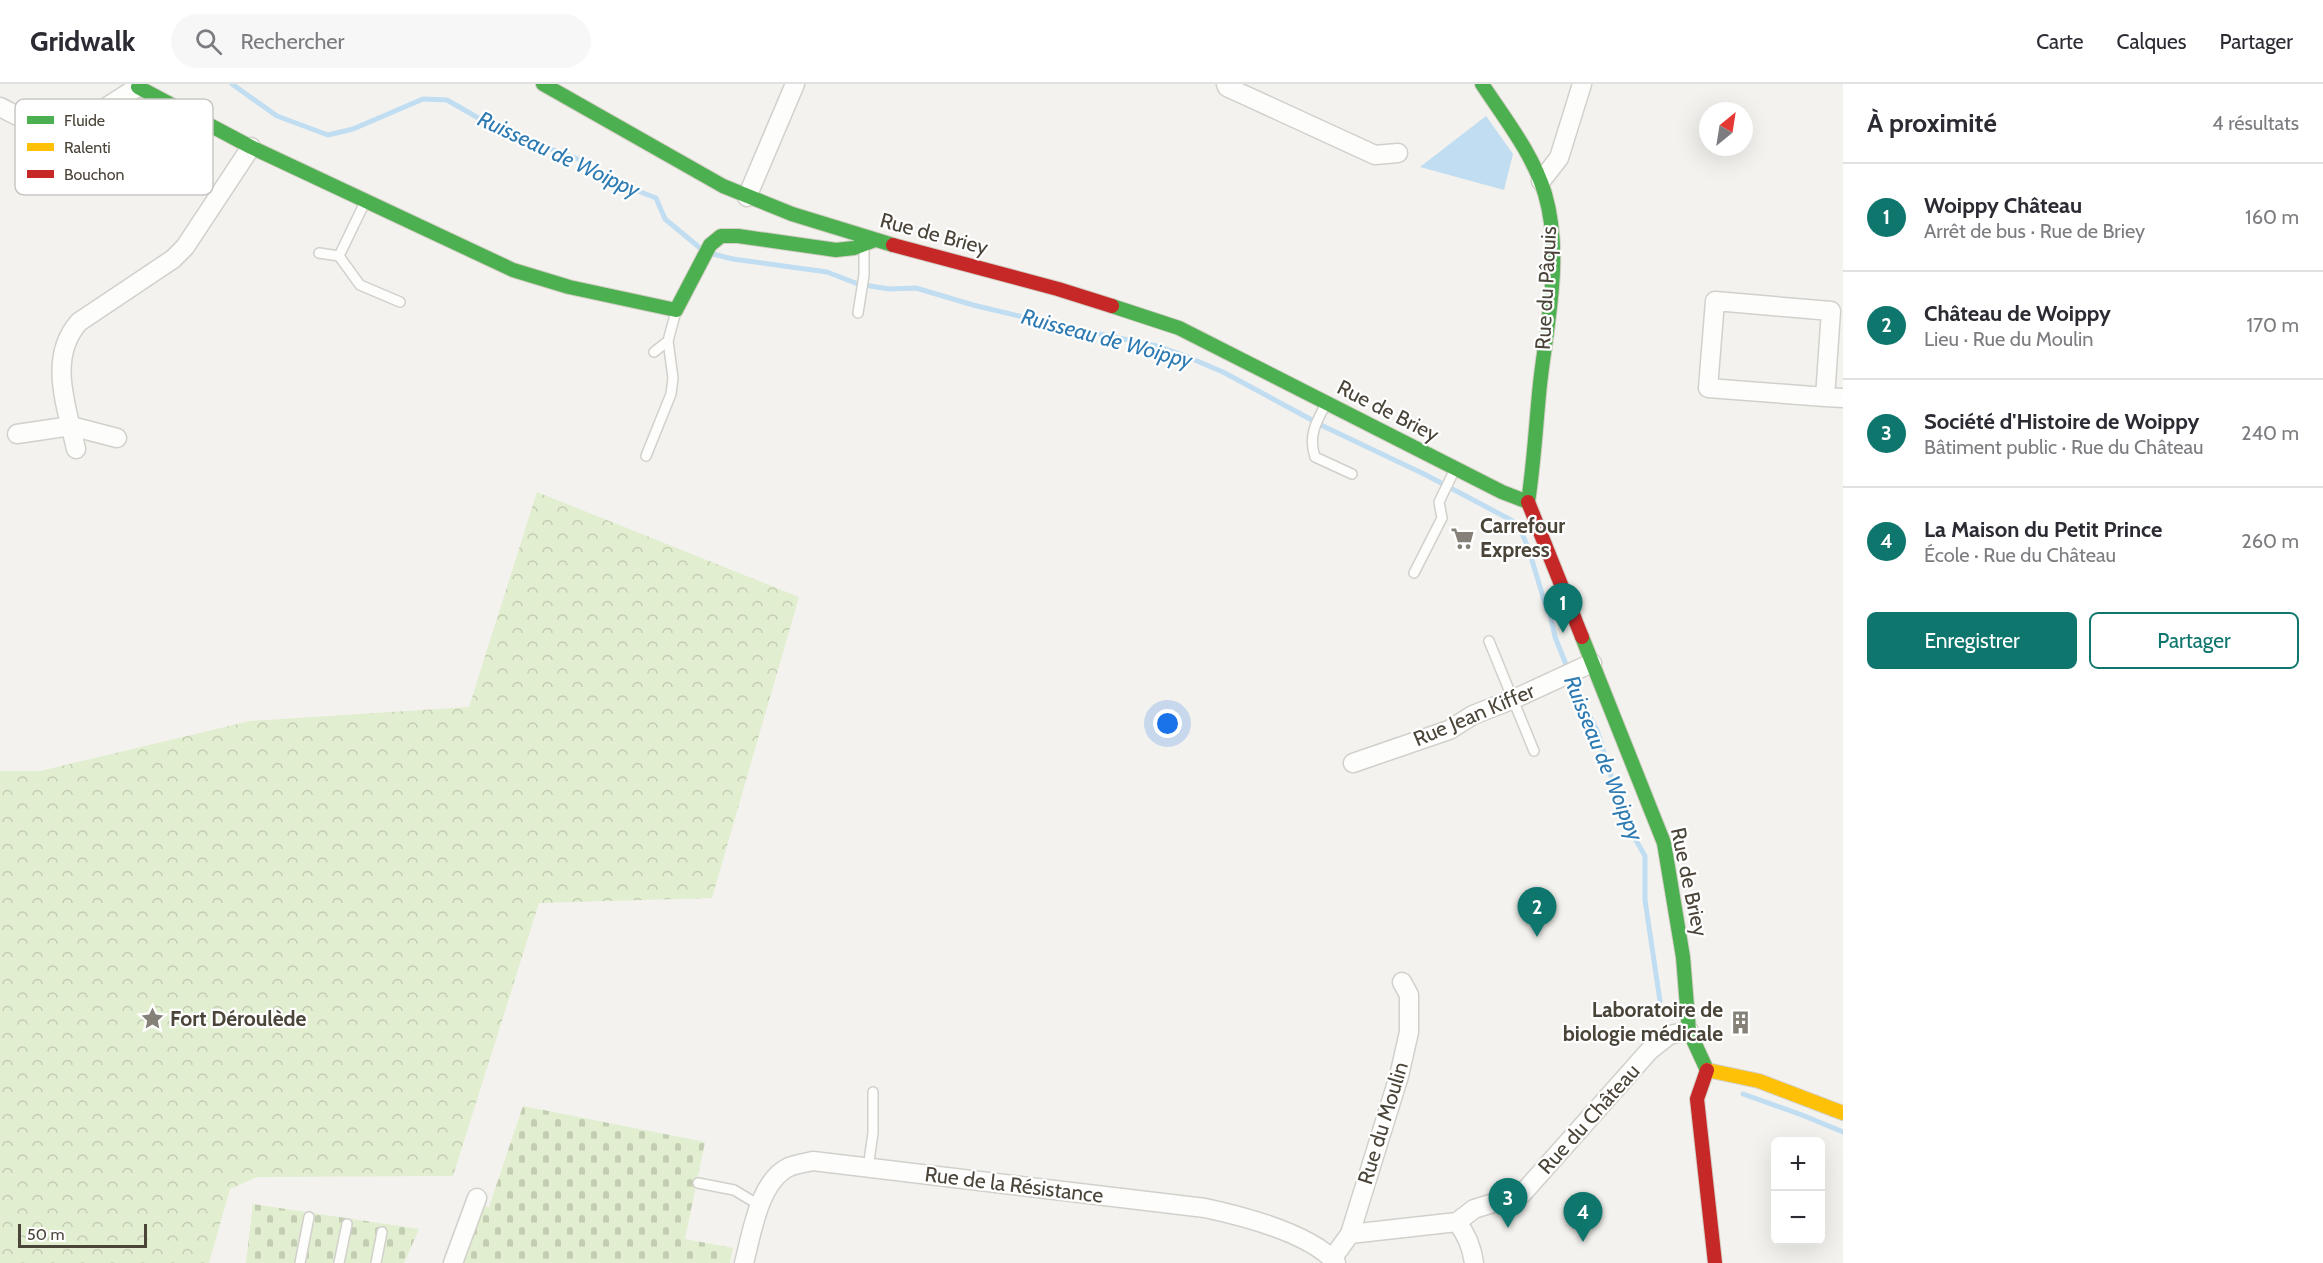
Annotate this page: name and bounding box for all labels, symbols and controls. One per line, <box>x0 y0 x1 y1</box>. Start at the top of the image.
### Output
search box <box>171 14 591 68</box>
text: Gridwalk <box>30 24 135 58</box>
icon: search <box>192 25 225 58</box>
text: Rechercher <box>240 28 345 55</box>
text: Carte <box>2036 29 2084 54</box>
text: Calques <box>2117 29 2187 54</box>
text: Partager <box>2220 29 2293 54</box>
legend <box>15 99 213 195</box>
north arrow <box>1699 102 1753 156</box>
water label: Ruisseau de Woippy <box>473 105 645 204</box>
text: À proximité <box>1867 107 1997 139</box>
text: Fluide <box>64 111 105 130</box>
text: 4 résultats <box>2212 111 2299 135</box>
text: Ralenti <box>64 138 111 157</box>
text: Bouchon <box>64 165 124 184</box>
text: Woippy Château <box>1924 192 2082 219</box>
text: 1 <box>1883 205 1890 229</box>
text: 160 m <box>2245 205 2299 229</box>
street label: Rue de Briey <box>877 207 991 260</box>
text: Arrêt de bus · Rue de Briey <box>1924 219 2145 243</box>
street label: Rue du Pâquis <box>1530 225 1561 351</box>
text: Château de Woippy <box>1924 300 2111 327</box>
water label: Ruisseau de Woippy <box>1019 303 1196 374</box>
text: 2 <box>1881 313 1892 337</box>
text: 170 m <box>2247 313 2299 337</box>
text: Lieu · Rue du Moulin <box>1924 327 2093 351</box>
street label: Rue de Briey <box>1333 374 1444 447</box>
text: Société d'Histoire de Woippy <box>1924 408 2199 435</box>
text: 3 <box>1881 421 1892 445</box>
text: 240 m <box>2241 421 2299 445</box>
text: Bâtiment public · Rue du Château <box>1924 435 2204 459</box>
place label: Carrefour Express <box>1480 513 1565 562</box>
text: La Maison du Petit Prince <box>1924 516 2162 543</box>
supermarket icon: Carrefour Express <box>1449 525 1475 551</box>
text: 4 <box>1880 529 1893 553</box>
text: 260 m <box>2241 529 2299 553</box>
text: École · Rue du Château <box>1924 543 2116 567</box>
pin: 1 <box>1544 584 1582 633</box>
button: Enregistrer <box>1867 612 2077 669</box>
button: Partager <box>2089 612 2299 669</box>
water label: Ruisseau de Woippy <box>1558 672 1649 846</box>
street label: Rue Jean Kiffer <box>1409 678 1538 751</box>
your location <box>1153 709 1182 738</box>
street label: Rue de Briey <box>1666 825 1713 939</box>
pin: 2 <box>1518 888 1556 937</box>
place label: Laboratoire de biologie médicale <box>1563 997 1723 1046</box>
place icon: Fort Déroulède <box>139 1006 165 1032</box>
place label: Fort Déroulède <box>170 1006 306 1031</box>
building icon: Laboratoire de biologie médicale <box>1728 1009 1754 1035</box>
street label: Rue du Moulin <box>1352 1059 1413 1187</box>
street label: Rue du Château <box>1533 1059 1645 1179</box>
map controls <box>1771 1137 1825 1245</box>
button: + <box>1771 1137 1825 1191</box>
street label: Rue de la Résistance <box>923 1161 1105 1208</box>
pin: 3 <box>1488 1178 1528 1228</box>
button: − <box>1771 1191 1825 1245</box>
pin: 4 <box>1564 1192 1602 1242</box>
scale bar <box>18 1221 147 1248</box>
text: 50 m <box>27 1225 64 1244</box>

